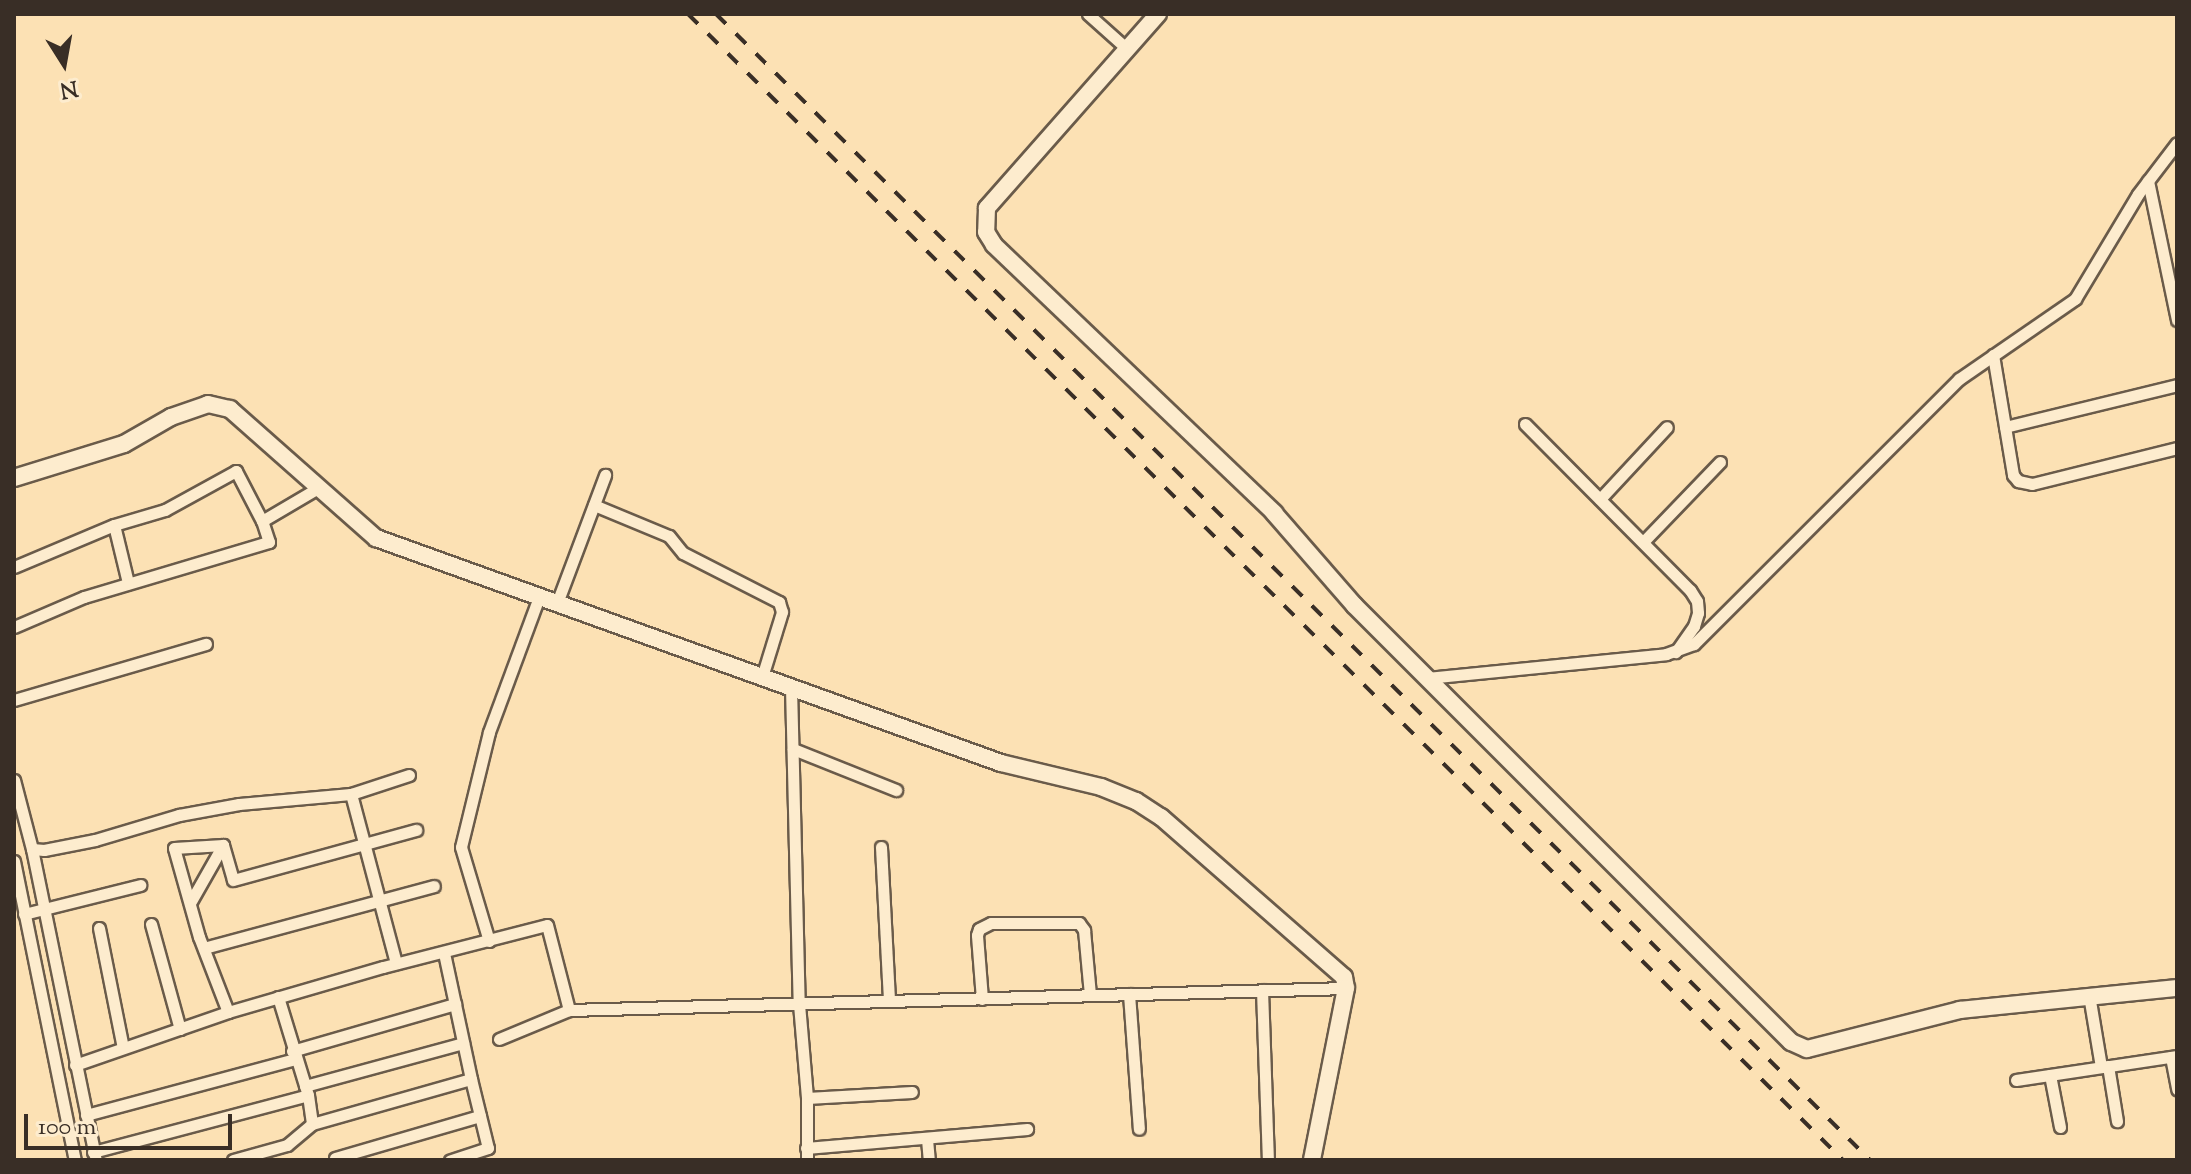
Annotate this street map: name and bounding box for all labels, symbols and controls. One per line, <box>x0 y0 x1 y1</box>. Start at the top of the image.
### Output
north arrow <box>24 24 104 104</box>
text: N <box>57 70 80 105</box>
scale bar <box>28 1098 236 1148</box>
text: 100 m <box>38 1111 96 1145</box>

